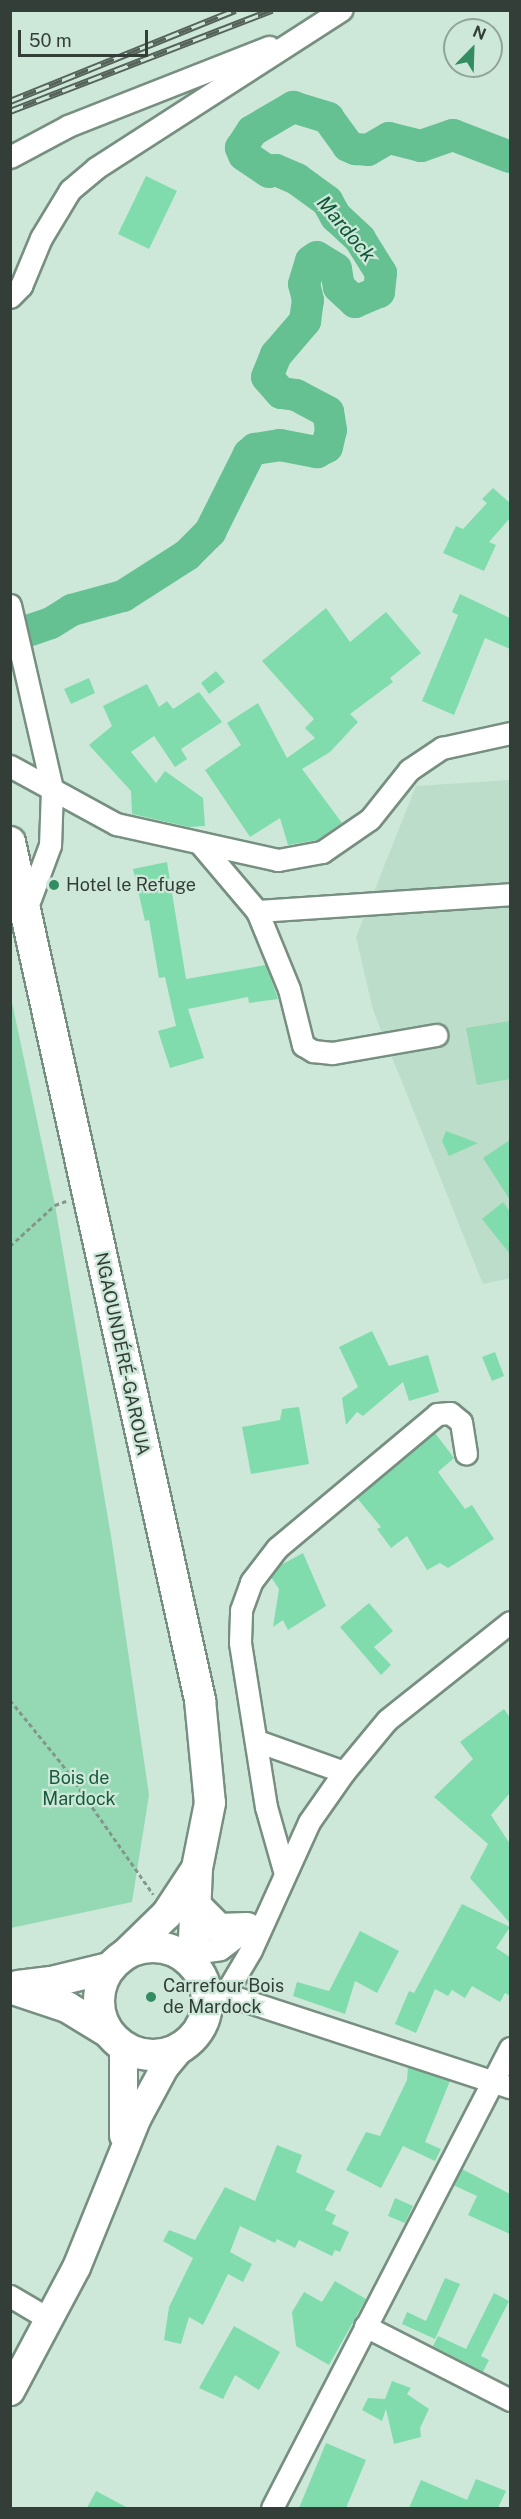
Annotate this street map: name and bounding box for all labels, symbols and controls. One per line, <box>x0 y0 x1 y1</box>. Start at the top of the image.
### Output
scale bar <box>21 18 152 56</box>
north arrow <box>443 18 503 78</box>
text: N <box>470 22 489 44</box>
text: 50 m <box>29 30 72 51</box>
water label: Mardock <box>312 191 380 267</box>
place label: Hotel le Refuge <box>66 874 196 896</box>
marker: Hotel le Refuge <box>47 878 61 892</box>
street label: NGAOUNDÉRÉ-GAROUA <box>90 1250 154 1458</box>
park label: Bois de Mardock <box>42 1768 116 1810</box>
place label: Carrefour Bois de Mardock <box>163 1976 284 2018</box>
marker: Carrefour Bois de Mardock <box>144 1990 158 2004</box>

